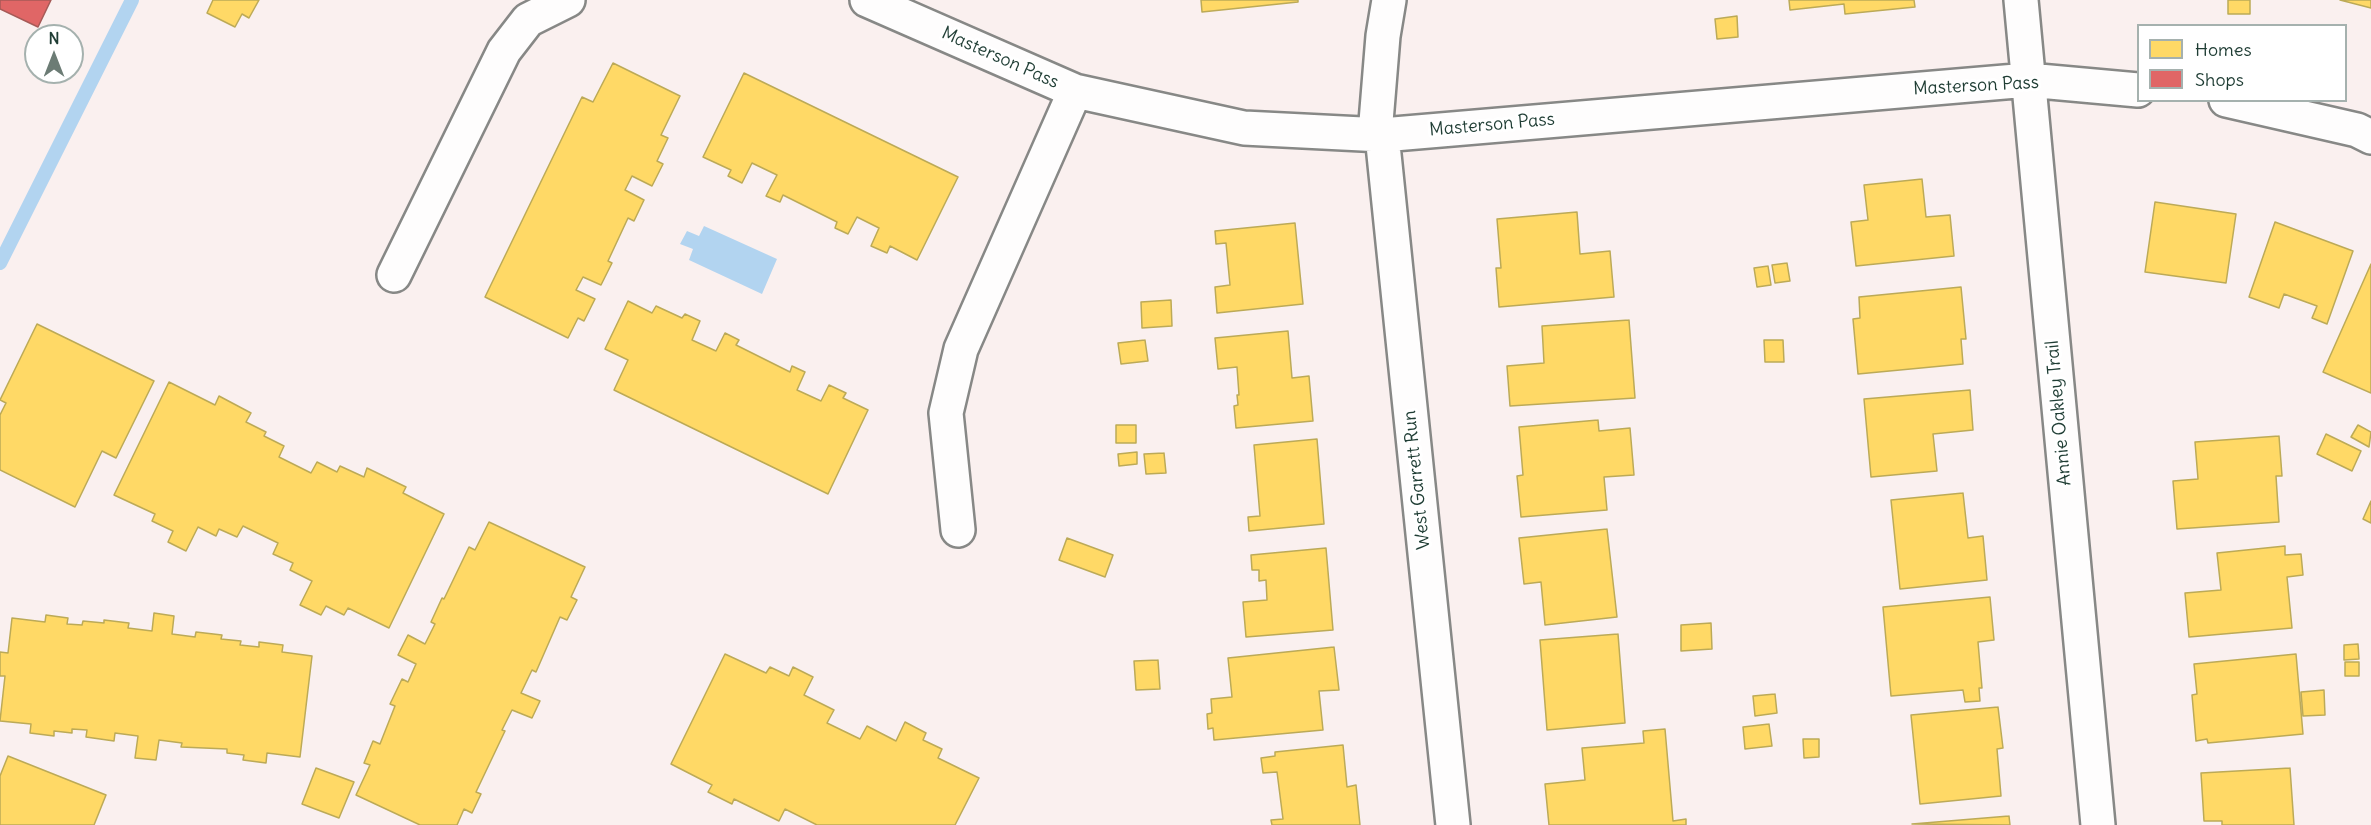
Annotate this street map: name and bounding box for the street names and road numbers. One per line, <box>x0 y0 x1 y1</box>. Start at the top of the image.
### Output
street label: Masterson Pass <box>938 23 1062 93</box>
street label: Masterson Pass <box>1913 72 2039 100</box>
street label: Masterson Pass <box>1428 109 1556 141</box>
street label: Annie Oakley Trail <box>2042 339 2076 487</box>
street label: West Garrett Run <box>1399 409 1435 551</box>

